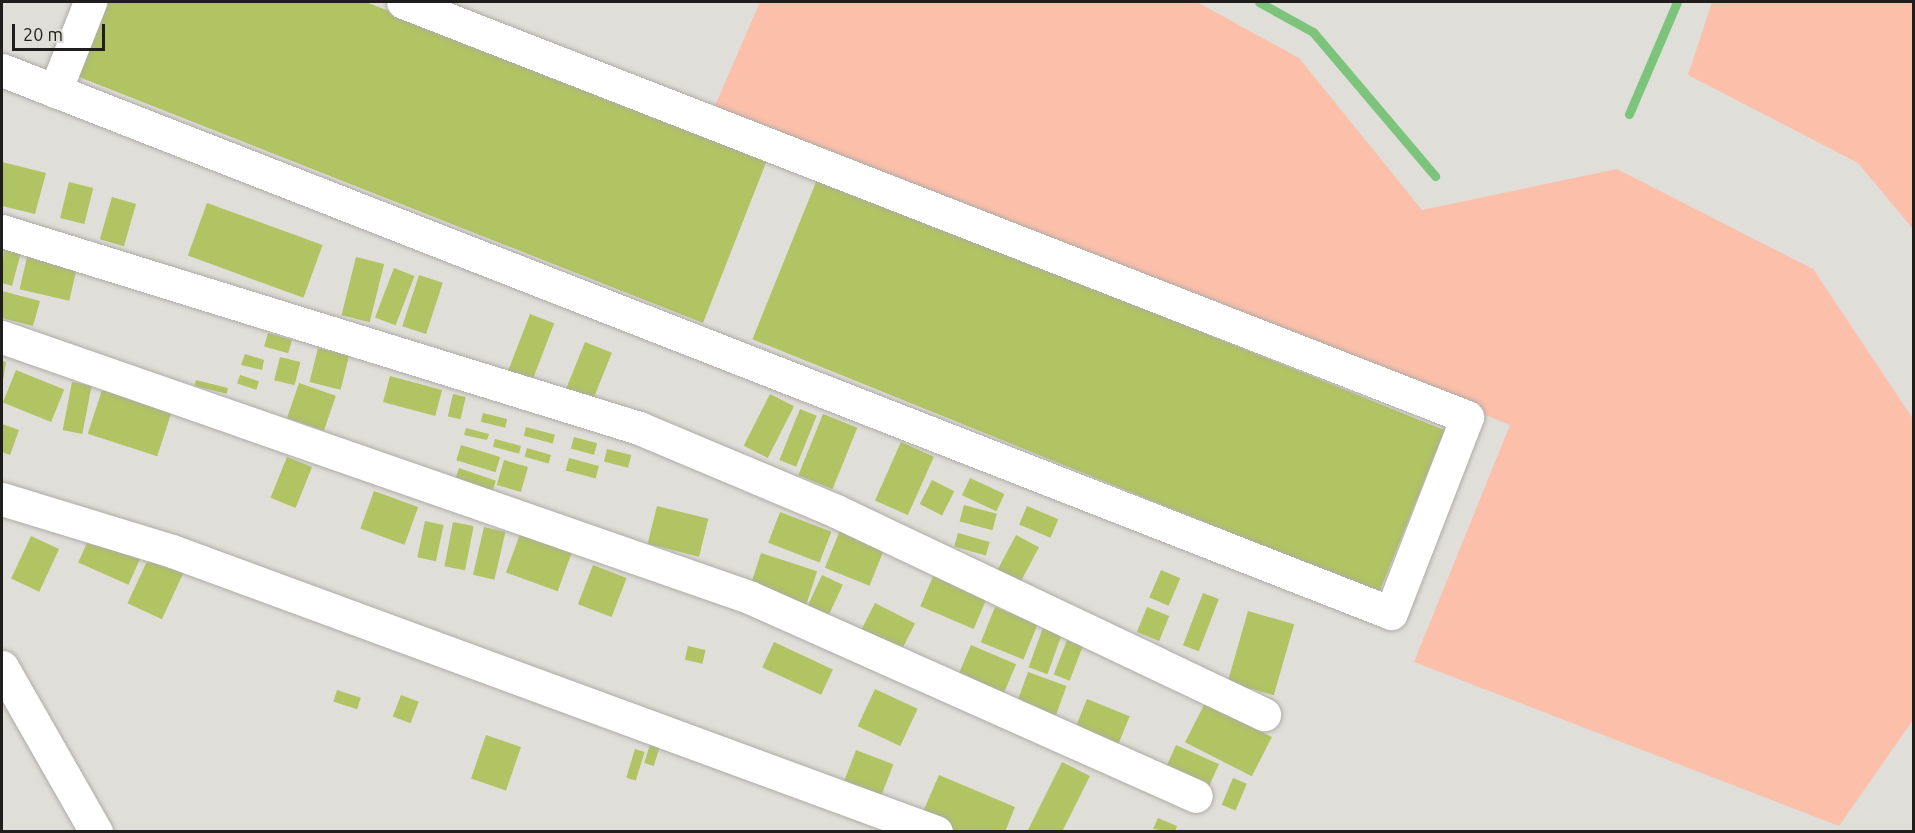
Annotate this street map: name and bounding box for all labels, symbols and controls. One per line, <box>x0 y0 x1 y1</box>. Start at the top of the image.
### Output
scale bar <box>15 12 108 50</box>
text: 20 m <box>23 24 63 44</box>

